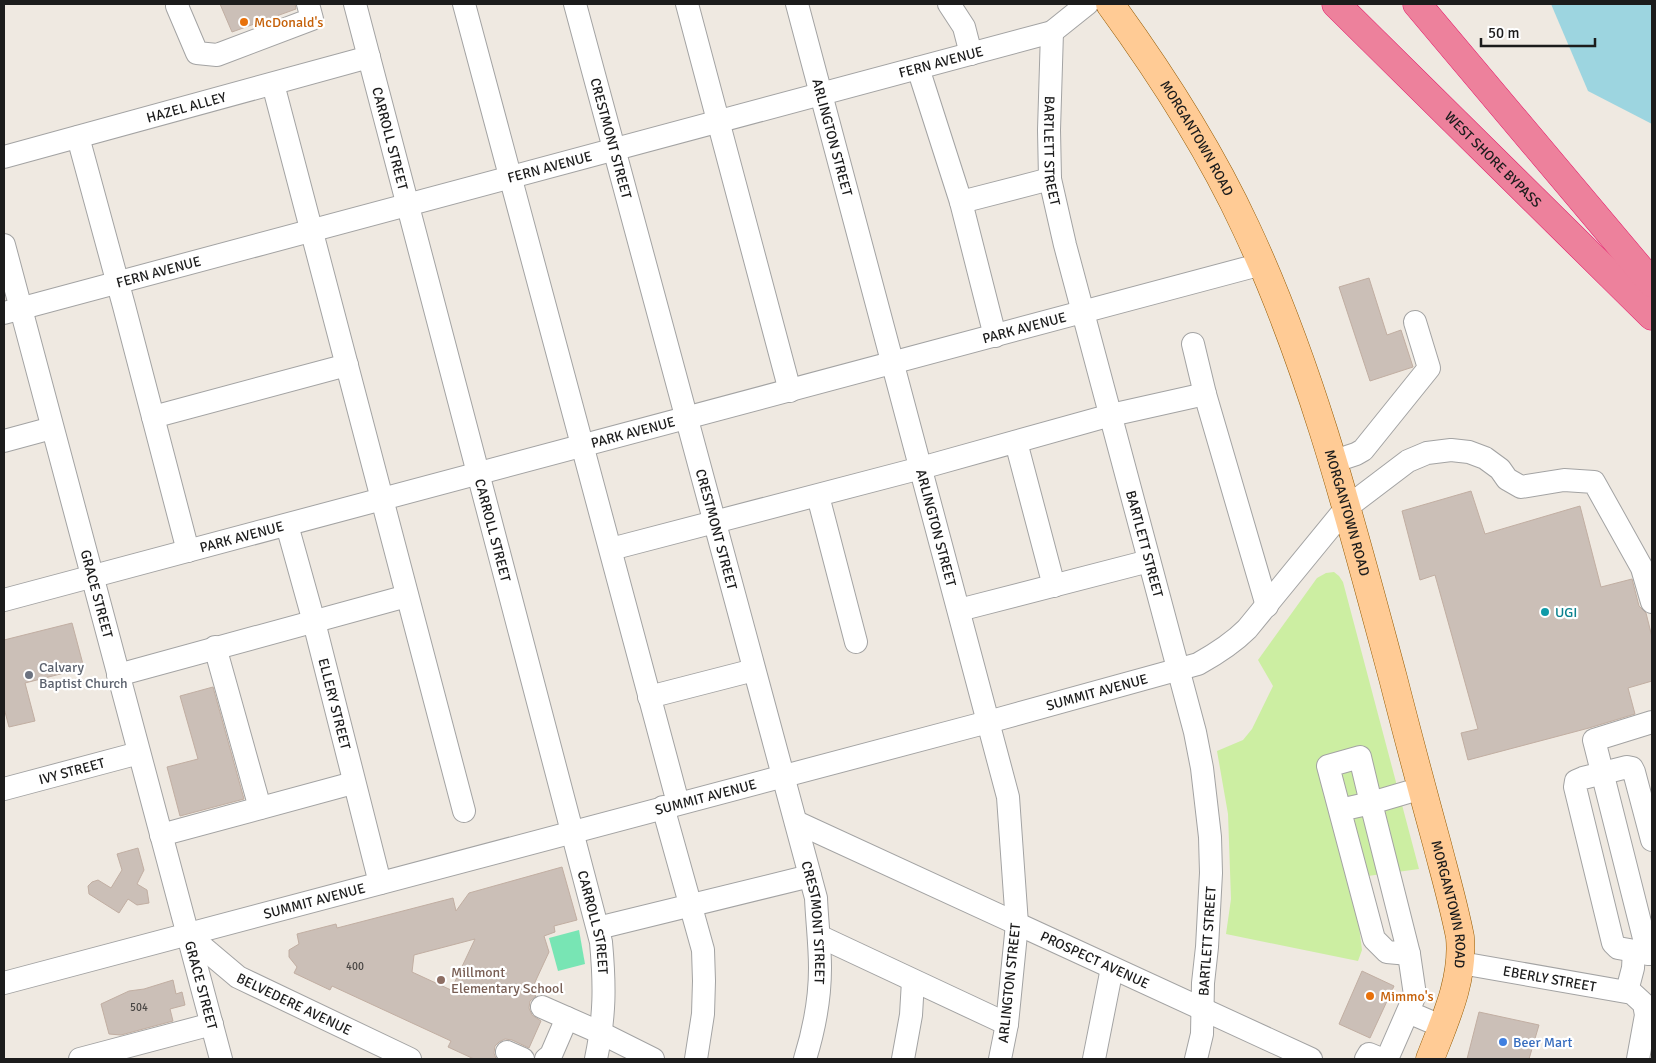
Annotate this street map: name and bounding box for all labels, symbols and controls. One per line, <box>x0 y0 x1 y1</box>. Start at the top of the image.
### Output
place label: McDonald's <box>254 14 323 31</box>
scale bar <box>1481 15 1595 47</box>
marker: McDonald's <box>238 16 250 28</box>
text: 50 m <box>1488 24 1519 42</box>
street label: FERN AVENUE <box>897 43 985 82</box>
street label: CRESTMONT STREET <box>586 76 635 201</box>
street label: ARLINGTON STREET <box>808 77 856 198</box>
street label: MORGANTOWN ROAD <box>1156 77 1237 199</box>
street label: CARROLL STREET <box>368 85 411 192</box>
street label: HAZEL ALLEY <box>145 89 228 127</box>
street label: BARTLETT STREET <box>1040 96 1064 207</box>
street label: WEST SHORE BYPASS <box>1441 108 1545 211</box>
street label: FERN AVENUE <box>506 148 594 187</box>
street label: FERN AVENUE <box>114 253 203 292</box>
street label: PARK AVENUE <box>981 309 1068 347</box>
street label: PARK AVENUE <box>589 413 677 452</box>
street label: MORGANTOWN ROAD <box>1321 447 1373 578</box>
street label: CRESTMONT STREET <box>692 467 741 592</box>
street label: ARLINGTON STREET <box>912 467 960 588</box>
street label: CARROLL STREET <box>471 477 514 584</box>
street label: BARTLETT STREET <box>1122 489 1167 599</box>
street label: PARK AVENUE <box>198 518 286 556</box>
street label: GRACE STREET <box>77 548 116 640</box>
place label: UGI <box>1555 604 1577 621</box>
marker: UGI <box>1539 606 1551 618</box>
street label: ELLERY STREET <box>314 656 354 752</box>
place label: Calvary Baptist Church <box>39 659 128 692</box>
marker: Calvary Baptist Church <box>23 669 35 681</box>
street label: SUMMIT AVENUE <box>1044 670 1150 715</box>
street label: IVY STREET <box>37 754 107 788</box>
street label: SUMMIT AVENUE <box>653 776 759 819</box>
street label: MORGANTOWN ROAD <box>1427 838 1469 969</box>
street label: CRESTMONT STREET <box>797 859 828 985</box>
street label: CARROLL STREET <box>574 869 611 975</box>
street label: SUMMIT AVENUE <box>262 880 367 923</box>
street label: BARTLETT STREET <box>1195 885 1220 996</box>
street label: ARLINGTON STREET <box>995 922 1024 1044</box>
street label: PROSPECT AVENUE <box>1037 928 1152 992</box>
street label: GRACE STREET <box>181 939 221 1031</box>
house number: 400 <box>346 960 364 973</box>
street label: EBERLY STREET <box>1502 963 1598 996</box>
place label: Millmont Elementary School <box>451 964 564 997</box>
street label: BELVEDERE AVENUE <box>234 970 354 1039</box>
marker: Millmont Elementary School <box>435 974 447 986</box>
place label: Mimmo's <box>1380 988 1434 1005</box>
marker: Mimmo's <box>1364 990 1376 1002</box>
house number: 504 <box>130 1001 148 1014</box>
place label: Beer Mart <box>1513 1034 1573 1051</box>
marker: Beer Mart <box>1497 1036 1509 1048</box>

